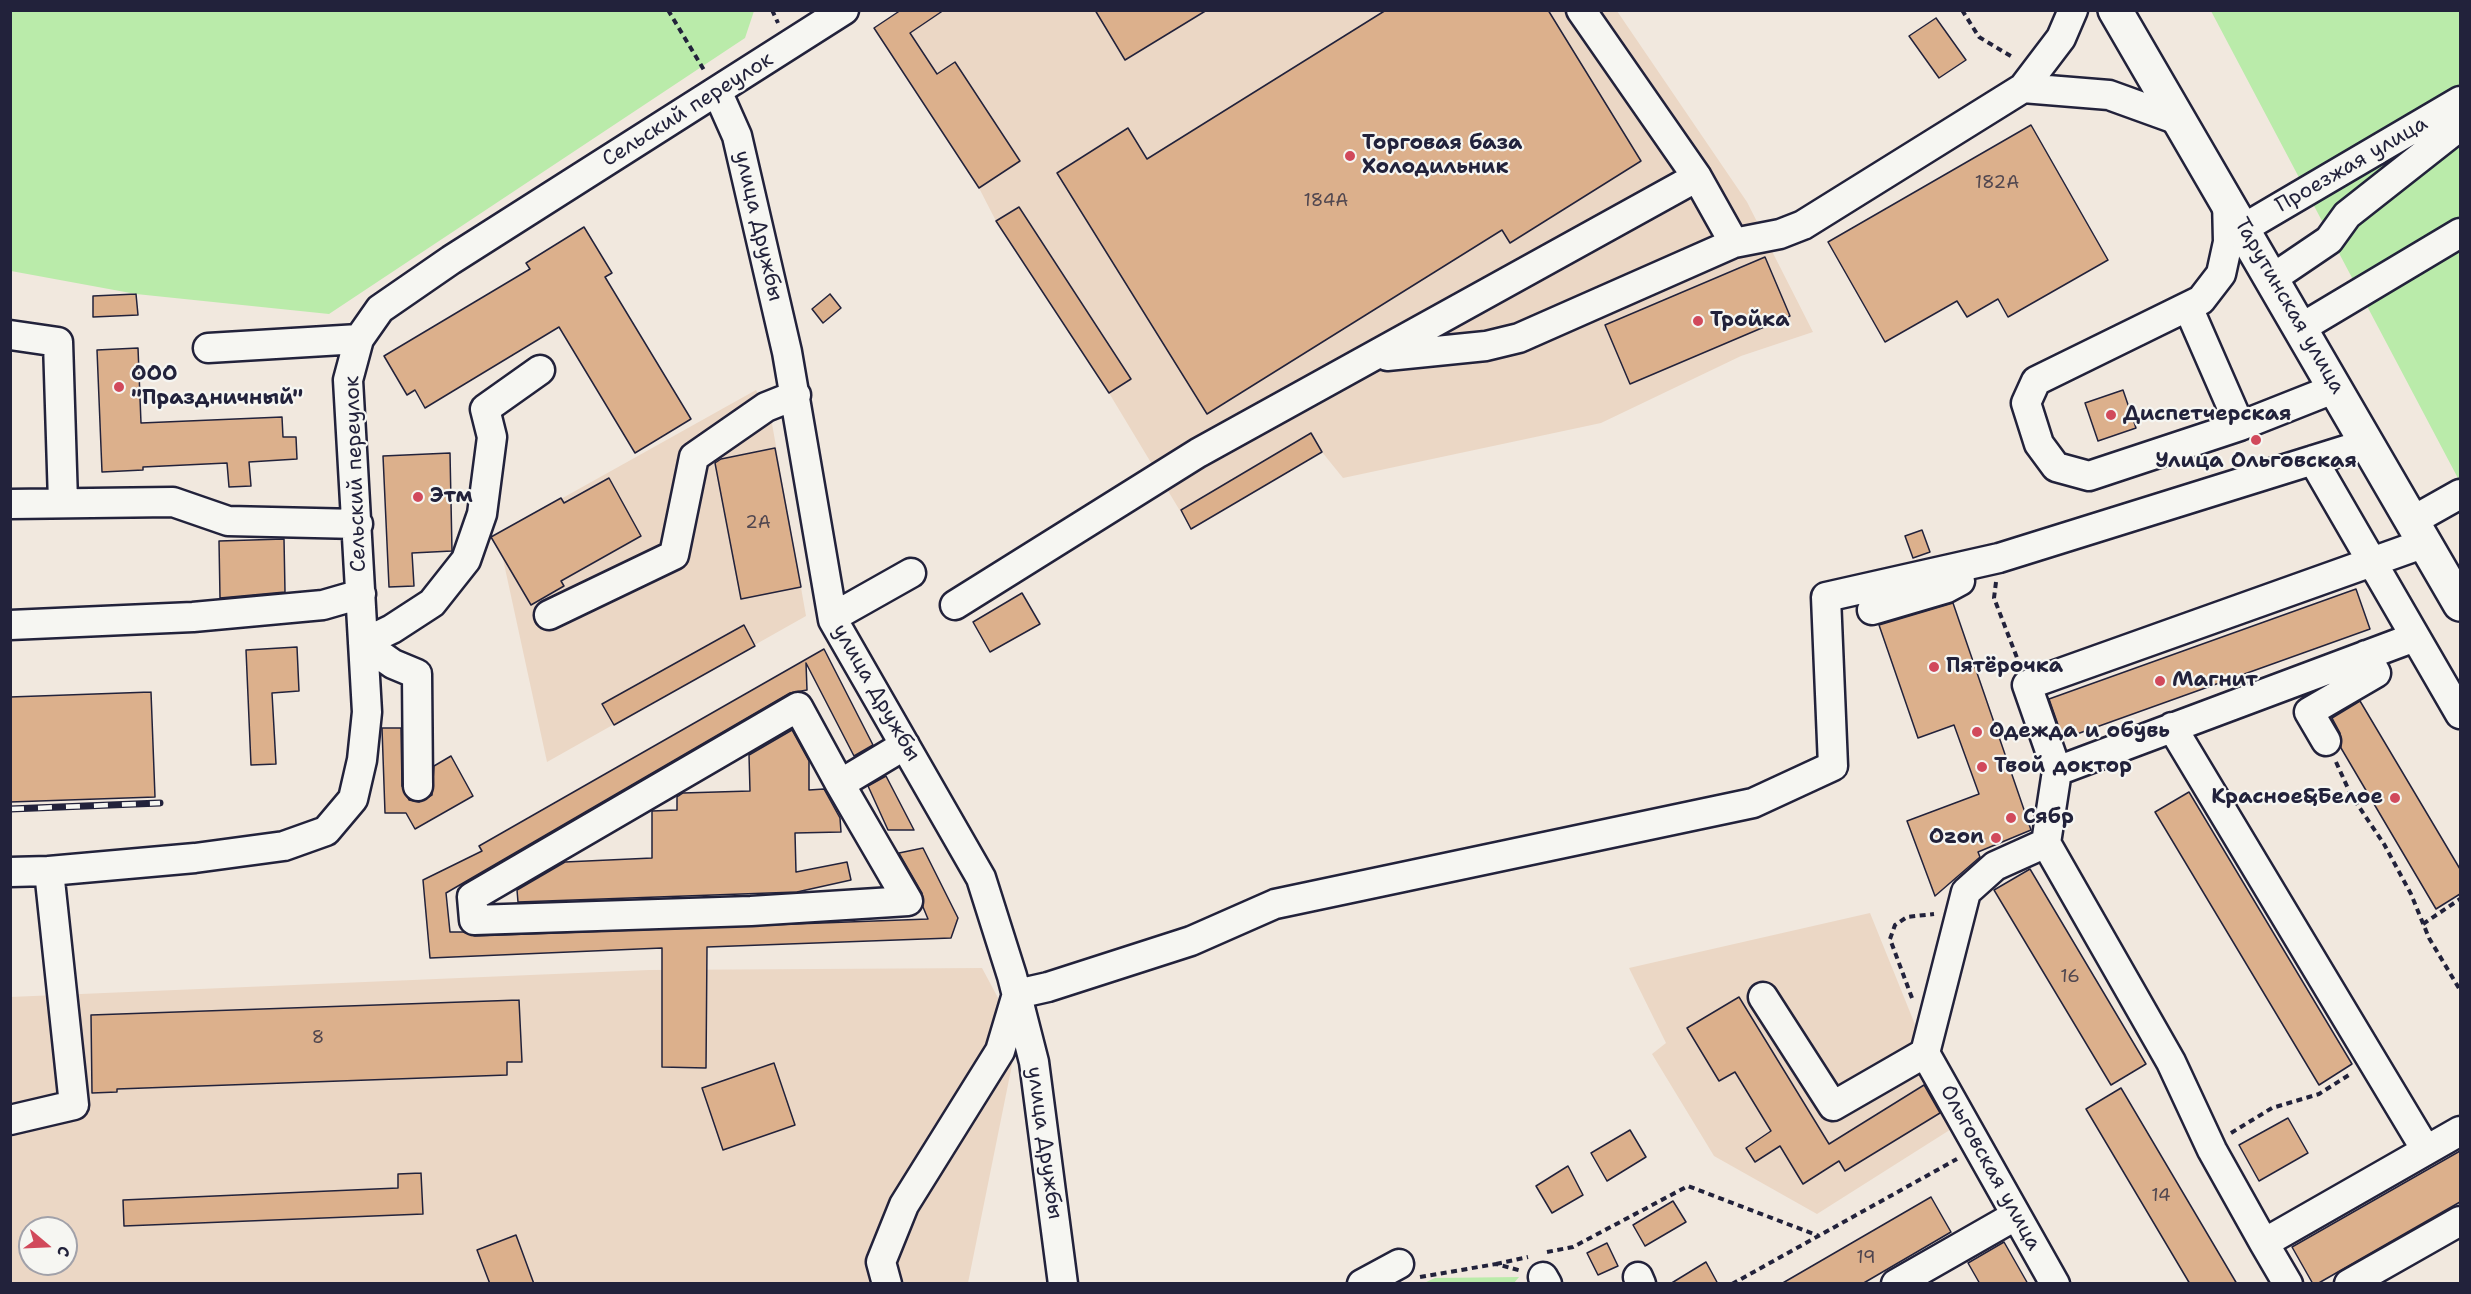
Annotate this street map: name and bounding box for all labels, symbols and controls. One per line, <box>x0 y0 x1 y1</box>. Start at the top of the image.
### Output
street label: Сельский переулок <box>598 47 778 173</box>
street label: Проезжая улица <box>2272 111 2432 219</box>
place label: Торговая база Холодильник <box>1362 131 1522 181</box>
street label: улица Дружбы <box>728 148 788 304</box>
marker: Торговая база Холодильник <box>1343 149 1357 163</box>
house number: 182А <box>1975 172 2019 194</box>
house number: 184А <box>1304 190 1348 212</box>
street label: Тарутинская улица <box>2228 213 2350 399</box>
place label: Тройка <box>1710 308 1790 334</box>
marker: Тройка <box>1691 314 1705 328</box>
place label: ООО "Праздничный" <box>131 362 303 412</box>
street label: Сельский переулок <box>340 375 372 573</box>
marker: ООО "Праздничный" <box>112 380 126 394</box>
place label: Диспетчерская <box>2123 402 2291 428</box>
marker: Диспетчерская <box>2104 408 2118 422</box>
marker: Улица Ольговская <box>2249 433 2263 447</box>
place label: Улица Ольговская <box>2155 449 2357 475</box>
place label: Этм <box>430 484 473 510</box>
marker: Этм <box>411 490 425 504</box>
house number: 2А <box>745 512 771 534</box>
street label: улица Дружбы <box>827 620 925 766</box>
place label: Пятёрочка <box>1946 654 2063 680</box>
marker: Пятёрочка <box>1927 660 1941 674</box>
place label: Магнит <box>2172 668 2258 694</box>
marker: Магнит <box>2153 674 2167 688</box>
place label: Одежда и обувь <box>1989 719 2170 745</box>
marker: Одежда и обувь <box>1970 725 1984 739</box>
place label: Твой доктор <box>1994 754 2132 780</box>
marker: Твой доктор <box>1975 760 1989 774</box>
place label: Красное&Белое <box>2211 785 2383 811</box>
marker: Красное&Белое <box>2388 791 2402 805</box>
place label: Сябр <box>2023 805 2074 831</box>
marker: Сябр <box>2004 811 2018 825</box>
place label: Ozon <box>1929 825 1984 851</box>
marker: Ozon <box>1989 831 2003 845</box>
house number: 16 <box>2060 966 2080 988</box>
house number: 8 <box>312 1027 324 1049</box>
street label: улица Дружбы <box>1021 1065 1067 1221</box>
street label: Ольговская улица <box>1934 1081 2046 1255</box>
house number: 14 <box>2151 1185 2171 1207</box>
north arrow <box>18 1216 78 1276</box>
text: С <box>52 1243 75 1259</box>
house number: 19 <box>1856 1247 1876 1269</box>

